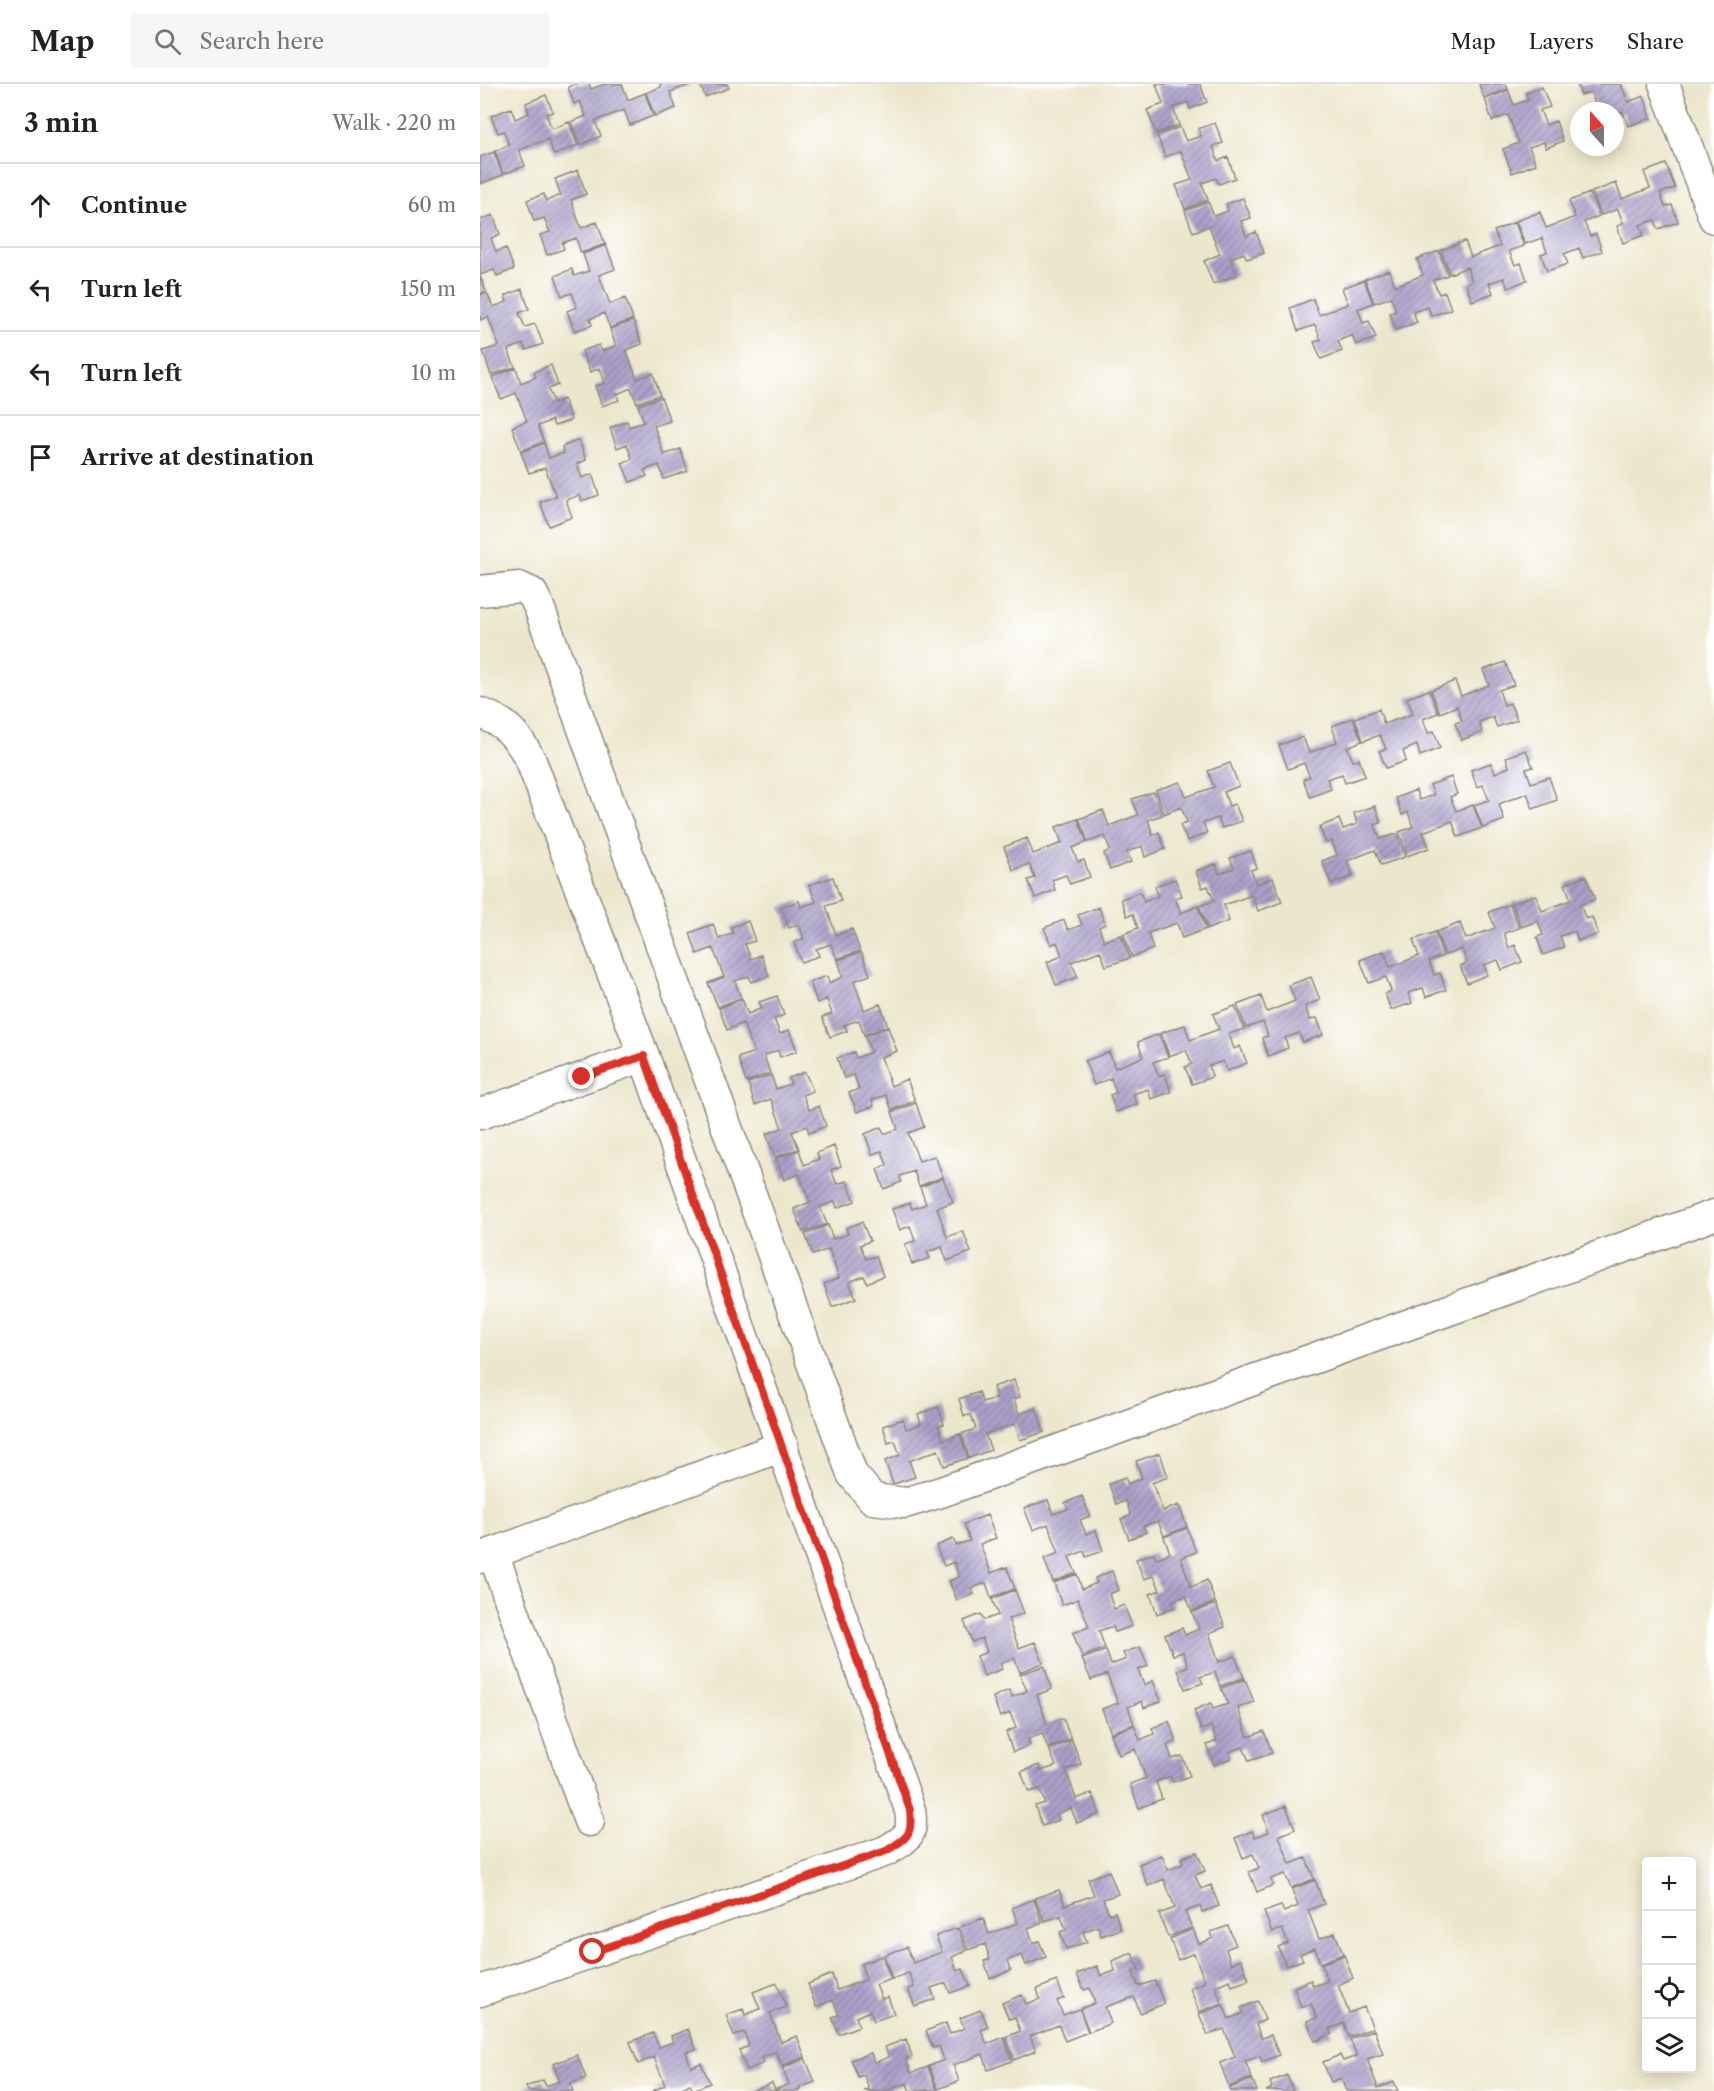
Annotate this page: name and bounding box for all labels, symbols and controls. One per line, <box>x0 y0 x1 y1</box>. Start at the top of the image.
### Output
search box <box>130 14 550 68</box>
text: Map <box>30 24 94 58</box>
icon: search <box>151 25 184 58</box>
text: Search here <box>199 28 324 55</box>
text: Map <box>1451 29 1496 54</box>
text: Layers <box>1529 29 1594 54</box>
text: Share <box>1627 29 1684 54</box>
north arrow <box>1570 102 1624 156</box>
text: 3 min <box>24 107 98 139</box>
text: Walk · 220 m <box>332 111 456 135</box>
icon: ahead <box>24 189 57 222</box>
text: Continue <box>81 192 187 219</box>
text: 60 m <box>408 193 456 217</box>
icon: left <box>24 273 57 306</box>
text: Turn left <box>81 276 182 303</box>
text: 150 m <box>400 277 456 301</box>
icon: left <box>24 357 57 390</box>
text: Turn left <box>81 360 182 387</box>
text: 10 m <box>411 361 456 385</box>
icon: arrive <box>24 441 57 474</box>
text: Arrive at destination <box>81 444 314 471</box>
route end <box>568 1063 594 1089</box>
map controls <box>1642 1857 1696 2073</box>
button: + <box>1642 1857 1696 1911</box>
button: − <box>1642 1911 1696 1965</box>
route start <box>579 1938 605 1964</box>
button: locate <box>1642 1965 1696 2019</box>
button: layers <box>1642 2019 1696 2073</box>

